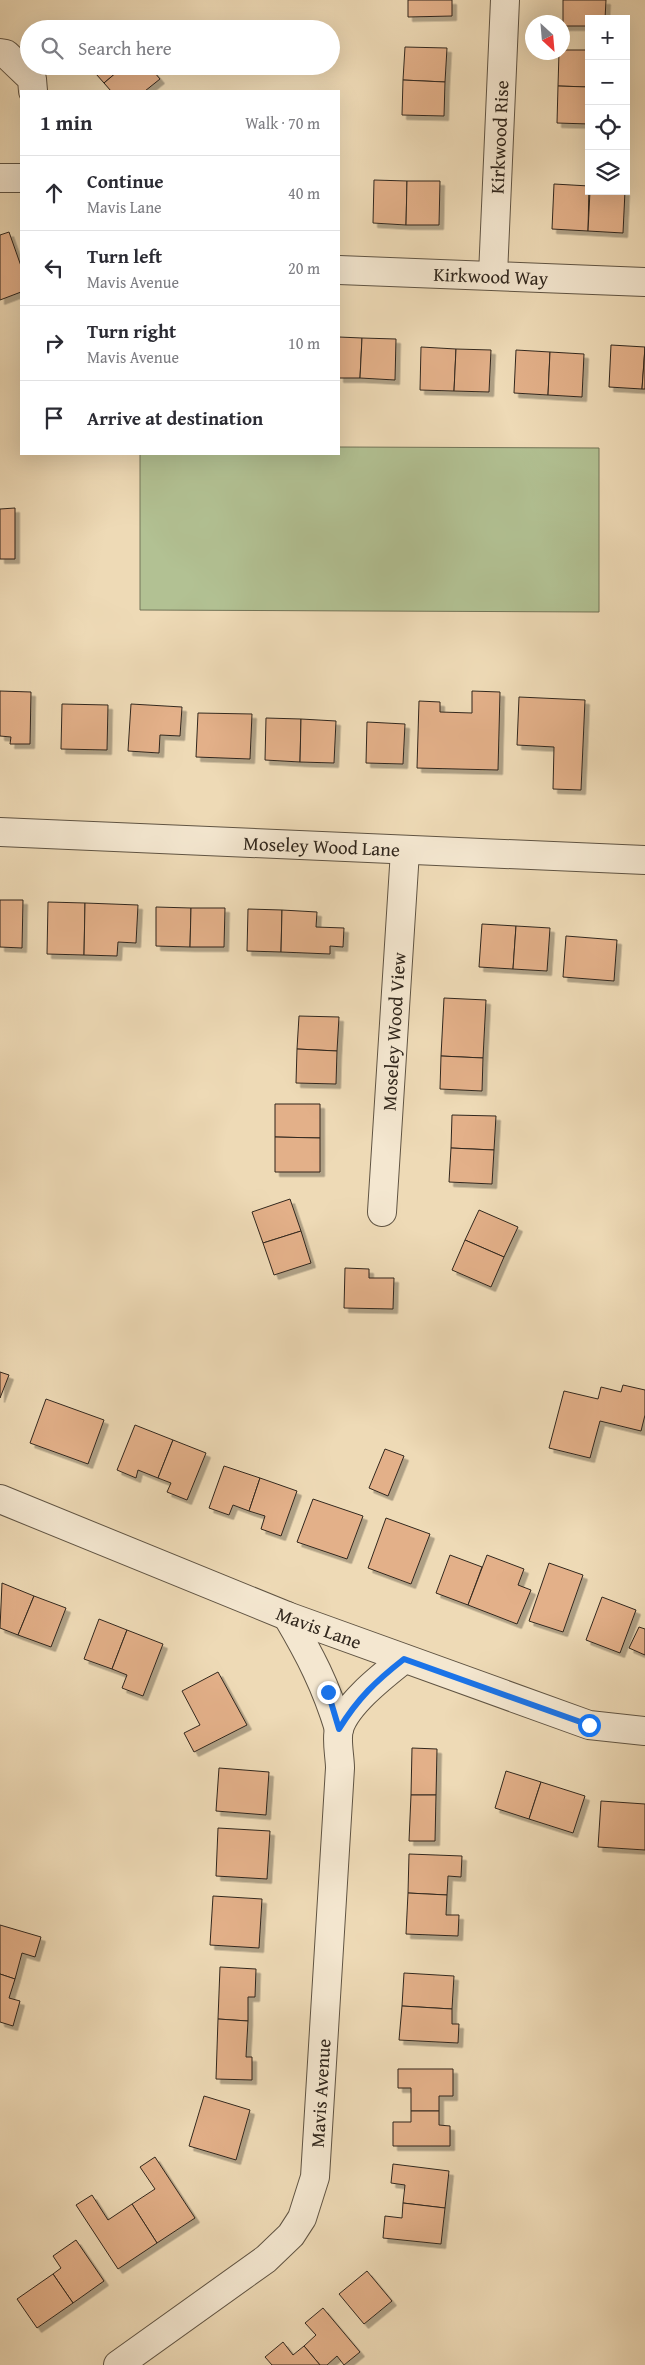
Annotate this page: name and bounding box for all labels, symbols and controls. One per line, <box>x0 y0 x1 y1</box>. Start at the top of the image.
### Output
north arrow <box>525 15 570 60</box>
map controls <box>585 15 630 195</box>
button: + <box>585 15 630 60</box>
search box <box>20 20 340 75</box>
icon: search <box>38 34 66 62</box>
text: Search here <box>78 34 172 62</box>
button: − <box>585 60 630 105</box>
street label: Kirkwood Rise <box>483 80 515 195</box>
button: locate <box>585 105 630 150</box>
text: 1 min <box>40 107 92 138</box>
text: Walk · 70 m <box>245 111 320 135</box>
button: layers <box>585 150 630 195</box>
text: Continue <box>87 167 164 195</box>
icon: ahead <box>40 179 68 207</box>
text: 40 m <box>288 181 320 205</box>
text: Mavis Lane <box>87 195 162 219</box>
text: Turn left <box>87 242 162 270</box>
icon: left <box>40 254 68 282</box>
text: 20 m <box>288 256 320 280</box>
street label: Kirkwood Way <box>433 260 549 292</box>
text: Mavis Avenue <box>87 270 179 294</box>
text: Turn right <box>87 317 176 345</box>
icon: right <box>40 329 68 357</box>
text: 10 m <box>288 331 320 355</box>
text: Mavis Avenue <box>87 345 179 369</box>
icon: arrive <box>40 404 68 432</box>
text: Arrive at destination <box>87 404 263 432</box>
street label: Moseley Wood Lane <box>243 829 401 863</box>
street label: Moseley Wood View <box>374 951 413 1112</box>
street label: Mavis Lane <box>272 1599 366 1656</box>
route end <box>317 1681 340 1704</box>
route start <box>578 1714 601 1737</box>
street label: Mavis Avenue <box>303 2038 337 2148</box>

